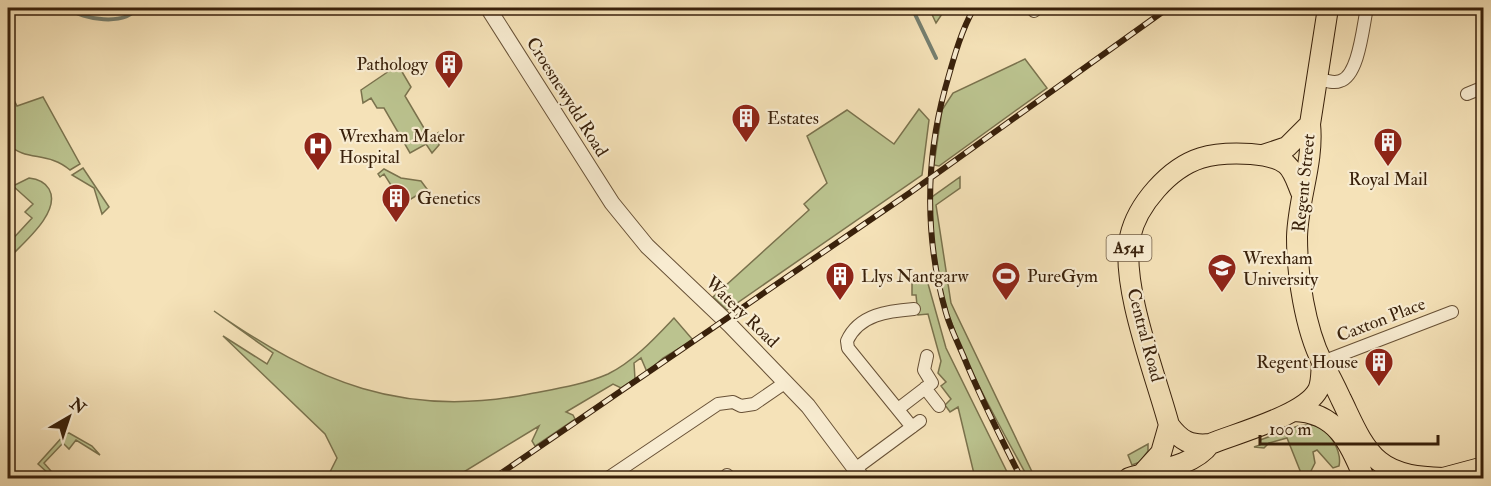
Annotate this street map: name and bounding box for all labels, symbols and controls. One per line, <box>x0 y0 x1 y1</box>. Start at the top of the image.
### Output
street label: Croesnewydd Road <box>521 33 613 161</box>
building icon: Pathology <box>433 48 465 90</box>
place label: Pathology <box>357 53 429 76</box>
building icon: Estates <box>730 102 762 144</box>
place label: Estates <box>767 107 819 130</box>
place label: Wrexham Maelor Hospital <box>338 125 465 169</box>
building icon: Royal Mail <box>1372 126 1404 168</box>
hospital icon: Wrexham Maelor Hospital <box>302 130 334 172</box>
street label: Regent Street <box>1287 132 1321 233</box>
place label: Royal Mail <box>1348 168 1428 191</box>
building icon: Genetics <box>380 182 412 224</box>
place label: Genetics <box>417 187 480 210</box>
road number: A541 <box>1106 235 1152 261</box>
place label: Wrexham University <box>1242 247 1319 291</box>
school or university icon: Wrexham University <box>1206 252 1238 294</box>
building icon: Llys Nantgarw <box>824 260 856 302</box>
sports icon: PureGym <box>990 260 1022 302</box>
place label: Llys Nantgarw <box>861 265 970 288</box>
place label: PureGym <box>1027 265 1098 288</box>
street label: Watery Road <box>700 271 784 353</box>
street label: Central Road <box>1121 286 1169 384</box>
street label: Caxton Place <box>1333 292 1429 347</box>
building icon: Regent House <box>1363 346 1395 388</box>
place label: Regent House <box>1256 351 1358 374</box>
north arrow <box>39 387 99 447</box>
text: N <box>65 393 90 419</box>
scale bar <box>1260 408 1438 446</box>
text: 100 m <box>1269 418 1312 441</box>

